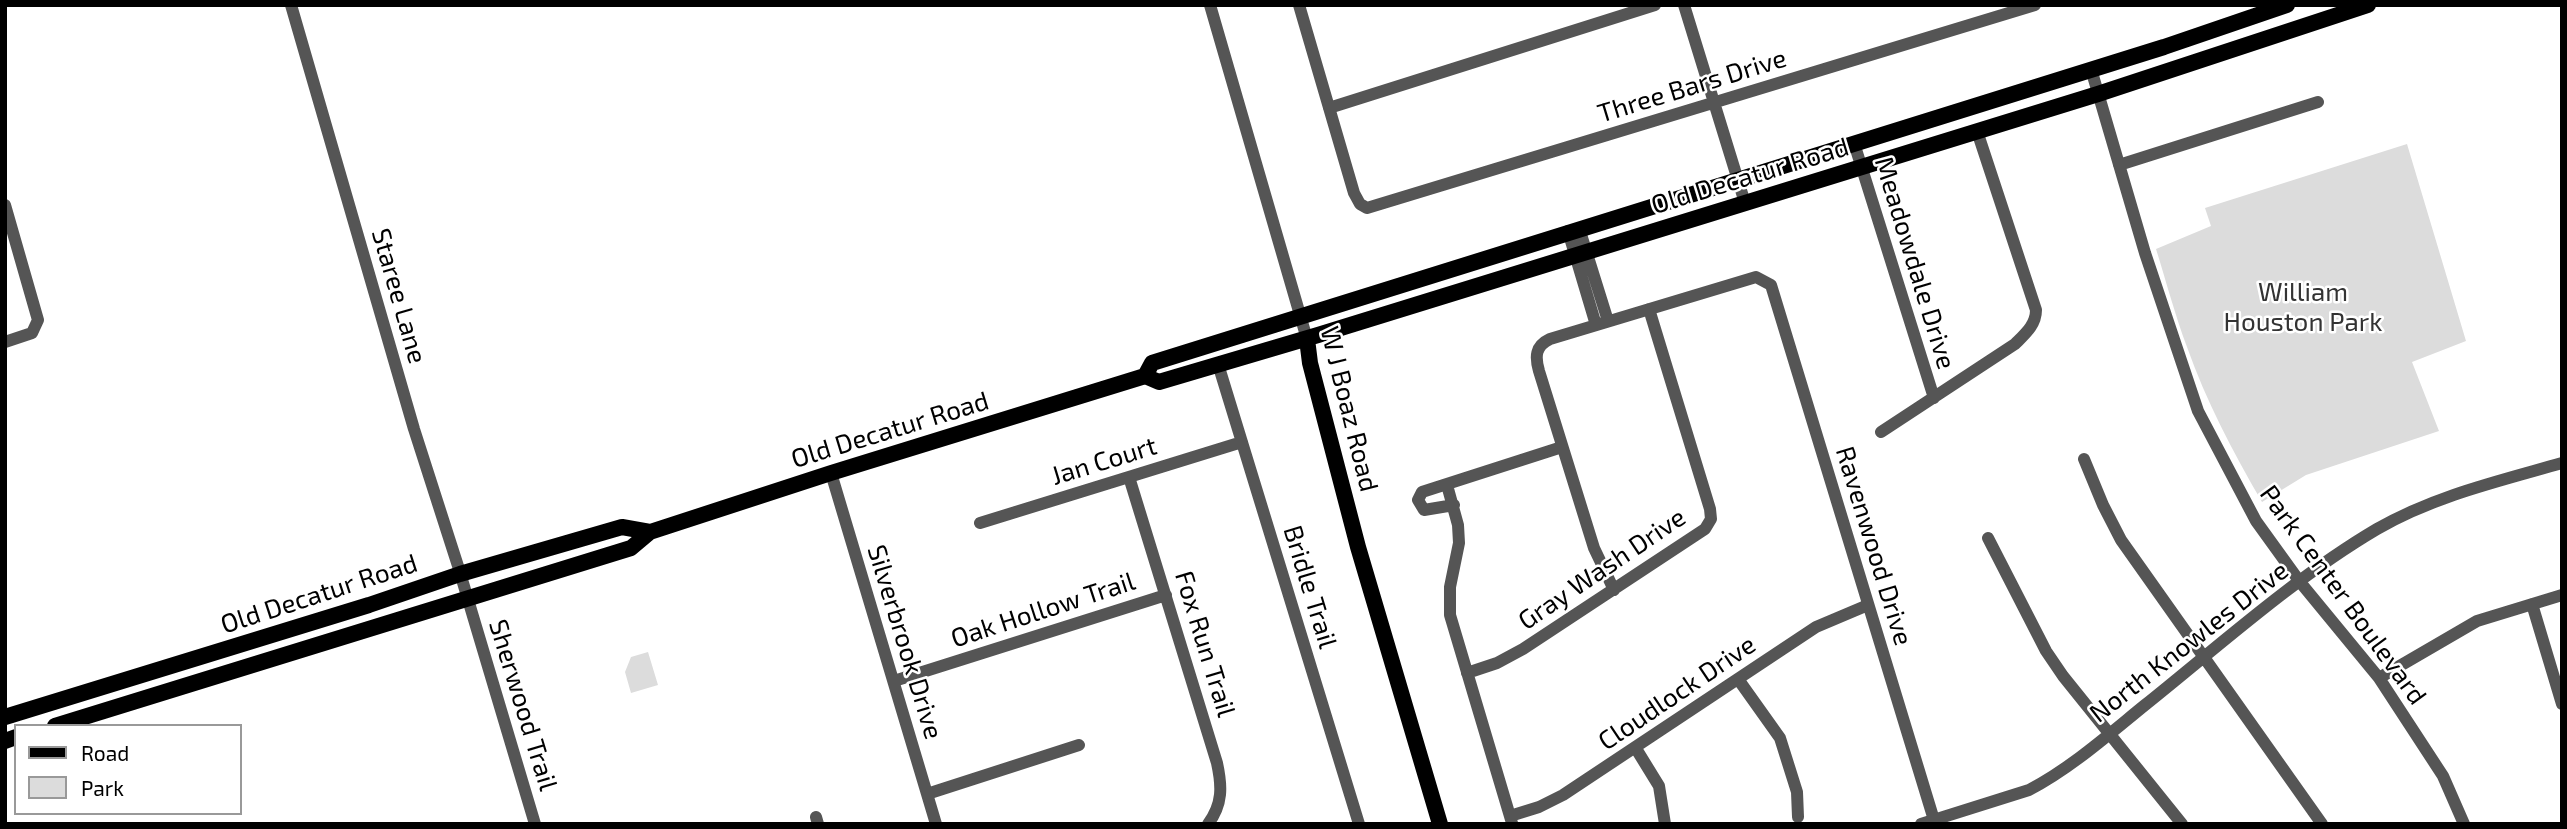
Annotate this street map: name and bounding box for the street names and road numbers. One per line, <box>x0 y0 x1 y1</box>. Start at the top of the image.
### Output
street label: Three Bars Drive <box>1594 42 1790 130</box>
street label: Old Decatur Road <box>1648 131 1852 221</box>
street label: Meadowdale Drive <box>1868 153 1962 373</box>
street label: Staree Lane <box>365 225 433 367</box>
street label: W J Boaz Road <box>1313 323 1385 495</box>
street label: Old Decatur Road <box>788 385 992 475</box>
street label: Jan Court <box>1047 430 1161 492</box>
street label: Ravenwood Drive <box>1829 443 1919 649</box>
street label: Park Center Boulevard <box>2253 479 2433 711</box>
street label: Gray Wash Drive <box>1512 502 1692 636</box>
street label: Bridle Trail <box>1277 522 1343 652</box>
street label: Silverbrook Drive <box>861 541 949 743</box>
street label: Old Decatur Road <box>217 548 421 640</box>
street label: North Knowles Drive <box>2084 555 2294 729</box>
street label: Oak Hollow Trail <box>947 566 1139 654</box>
street label: Fox Run Trail <box>1168 567 1242 721</box>
street label: Sherwood Trail <box>482 616 564 794</box>
street label: Cloudlock Drive <box>1592 629 1762 757</box>

